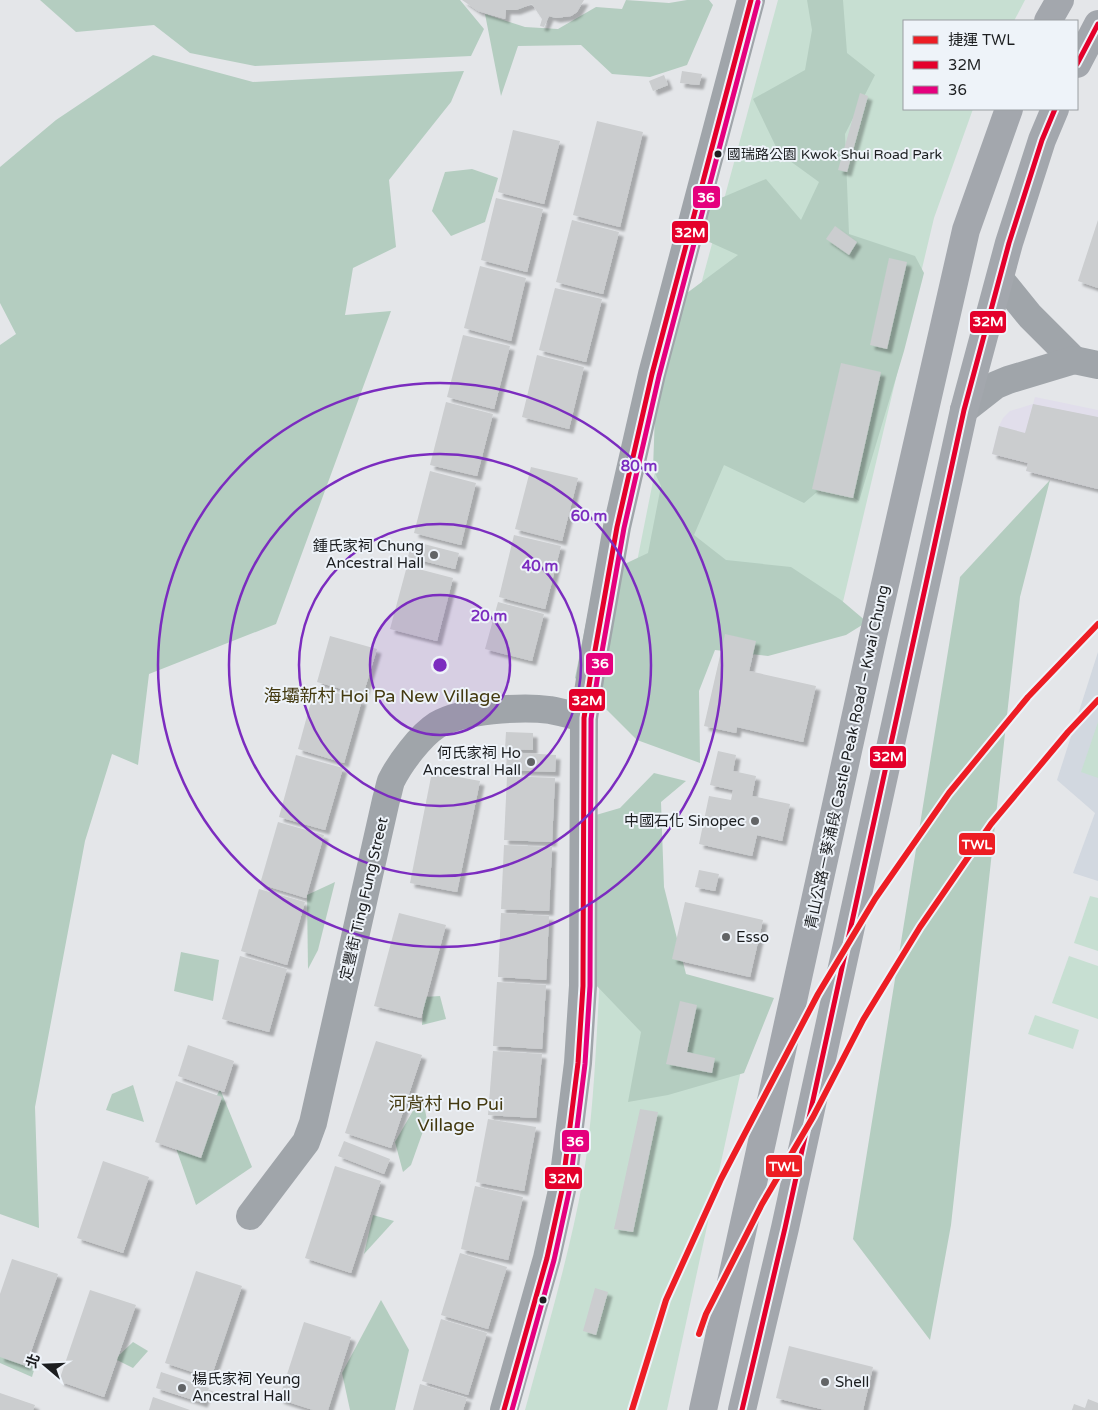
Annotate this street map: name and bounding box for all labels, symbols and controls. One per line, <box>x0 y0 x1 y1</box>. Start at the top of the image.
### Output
legend <box>903 20 1078 110</box>
text: 捷運 TWL <box>948 31 1015 49</box>
text: 32M <box>948 56 981 74</box>
text: 36 <box>948 81 967 99</box>
place label: 國瑞路公園 Kwok Shui Road Park <box>727 146 943 163</box>
marker: 國瑞路公園 Kwok Shui Road Park <box>713 149 723 159</box>
line badge: 36 <box>692 185 721 209</box>
text: 36 <box>697 189 715 206</box>
line badge: 32M <box>671 220 709 244</box>
text: 32M <box>674 224 706 241</box>
line badge: 32M <box>969 310 1007 334</box>
text: 32M <box>972 313 1004 330</box>
text: 80 m <box>621 457 657 475</box>
text: 60 m <box>571 507 607 525</box>
place label: 鍾氏家祠 Chung Ancestral Hall <box>313 537 424 572</box>
marker: 鍾氏家祠 Chung Ancestral Hall <box>428 549 440 561</box>
text: 40 m <box>522 557 558 575</box>
street label: 青山公路－葵涌段 Castle Peak Road – Kwai Chung <box>802 583 892 931</box>
text: 20 m <box>471 607 507 625</box>
line badge: 36 <box>585 652 614 676</box>
text: 36 <box>591 655 609 672</box>
centre of rings <box>431 656 449 674</box>
district label: 海壩新村 Hoi Pa New Village <box>263 685 501 707</box>
line badge: 32M <box>568 688 606 712</box>
text: 32M <box>571 692 603 709</box>
place label: 何氏家祠 Ho Ancestral Hall <box>422 744 521 779</box>
line badge: 32M <box>869 745 907 769</box>
text: 32M <box>872 748 904 765</box>
marker: 何氏家祠 Ho Ancestral Hall <box>525 756 537 768</box>
place label: 中國石化 Sinopec <box>624 812 745 830</box>
street label: 定豐街 Ting Fung Street <box>336 815 392 982</box>
marker: 中國石化 Sinopec <box>749 815 761 827</box>
line badge: TWL <box>958 832 996 856</box>
text: TWL <box>961 836 993 853</box>
place label: Esso <box>736 928 769 946</box>
marker: Esso <box>720 931 732 943</box>
district label: 河背村 Ho Pui Village <box>388 1093 504 1136</box>
line badge: 36 <box>561 1129 590 1153</box>
text: 36 <box>566 1133 584 1150</box>
line badge: TWL <box>765 1154 803 1178</box>
text: TWL <box>768 1158 800 1175</box>
line badge: 32M <box>544 1166 583 1190</box>
text: 32M <box>548 1170 580 1187</box>
unlabelled marker <box>538 1295 548 1305</box>
north arrow <box>20 1340 70 1390</box>
text: 北 <box>23 1352 43 1370</box>
place label: 楊氏家祠 Yeung Ancestral Hall <box>192 1370 301 1405</box>
place label: Shell <box>835 1373 869 1391</box>
marker: Shell <box>819 1376 831 1388</box>
marker: 楊氏家祠 Yeung Ancestral Hall <box>176 1382 188 1394</box>

